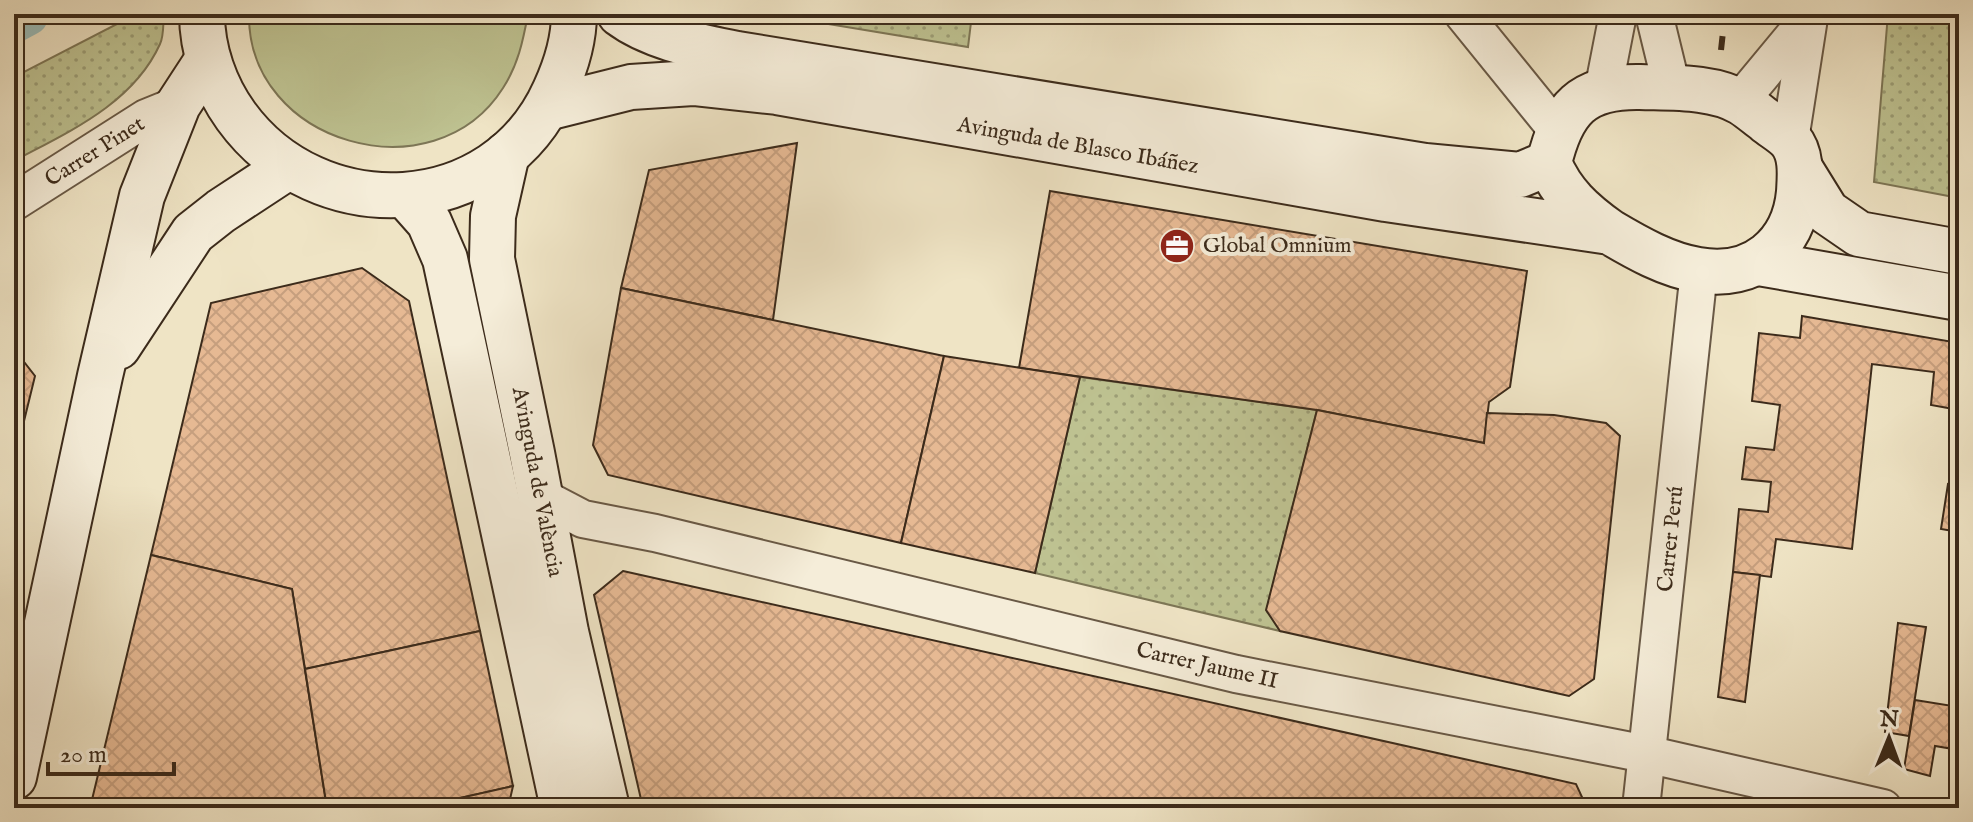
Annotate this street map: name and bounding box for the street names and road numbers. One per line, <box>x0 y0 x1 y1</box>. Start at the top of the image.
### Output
street label: Carrer Pinet <box>40 110 150 194</box>
street label: Avinguda de Blasco Ibáñez <box>954 111 1201 181</box>
street label: Avinguda de València <box>505 384 569 580</box>
street label: Carrer Perú <box>1652 485 1690 593</box>
street label: Carrer Jaume II <box>1133 636 1281 696</box>

